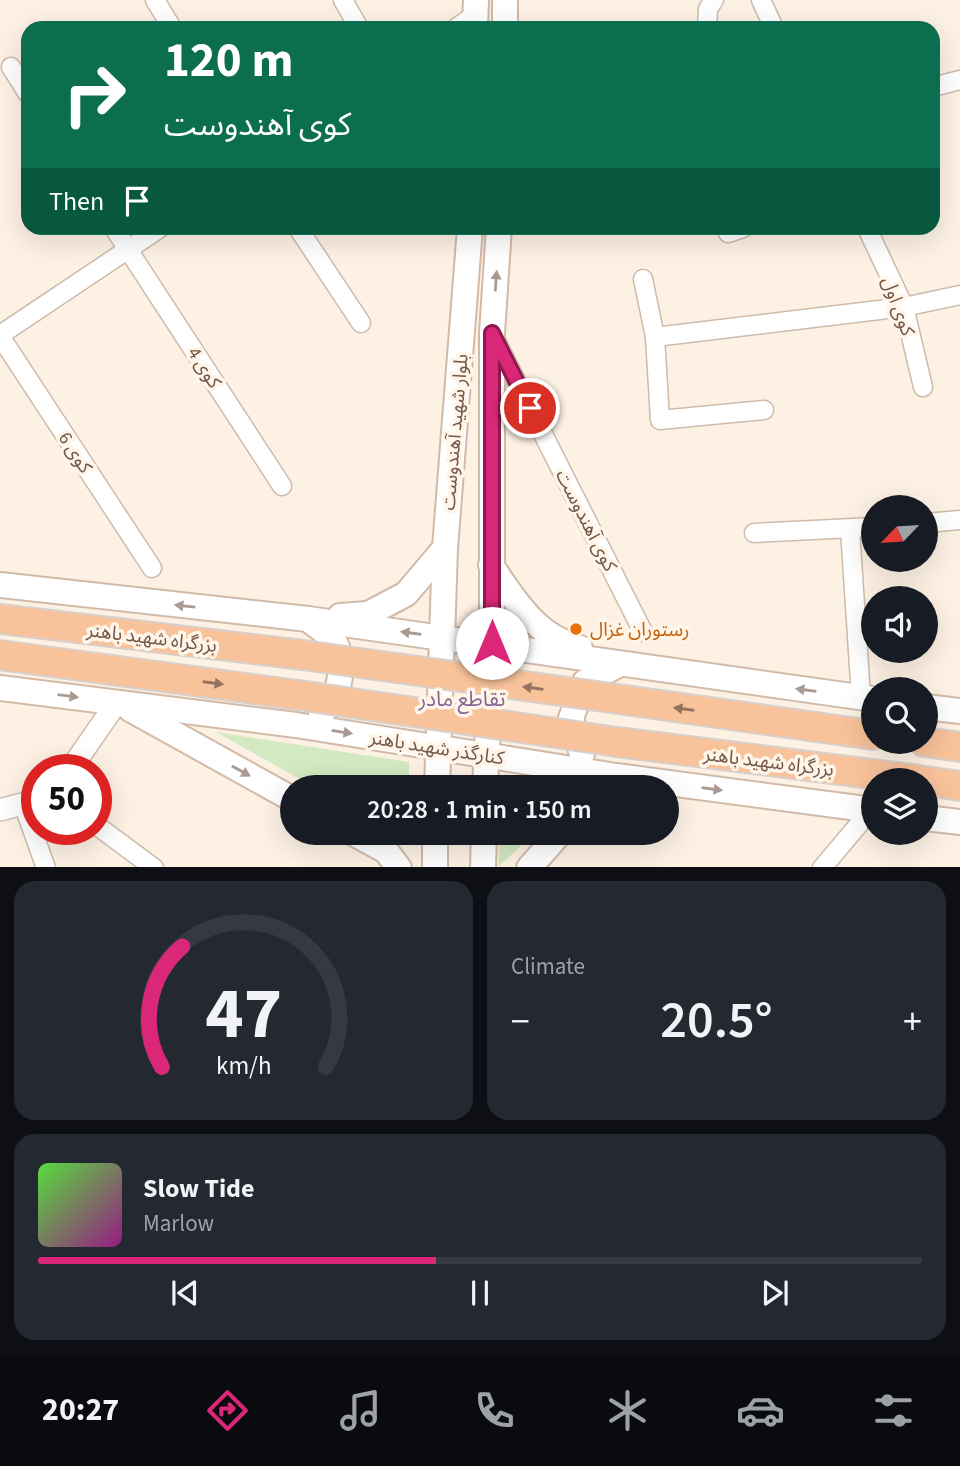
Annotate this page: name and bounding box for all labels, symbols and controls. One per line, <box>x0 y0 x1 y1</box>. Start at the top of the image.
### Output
text: 120 m <box>164 26 293 96</box>
icon: right <box>49 49 140 140</box>
text: کوی آهندوست <box>164 102 351 148</box>
icon: arrive <box>118 182 156 220</box>
text: Then <box>49 183 104 220</box>
one-way arrow <box>490 270 501 292</box>
street label: کوی اول <box>874 273 921 341</box>
street label: کوی 4 <box>180 342 228 395</box>
street label: بلوار شهید آهندوست <box>435 353 476 511</box>
pin <box>500 378 560 438</box>
icon: arrive <box>511 389 549 427</box>
street label: کوی 6 <box>51 427 99 480</box>
street label: کوی آهندوست <box>548 465 623 577</box>
north arrow <box>861 495 938 572</box>
map controls <box>861 495 938 845</box>
button: sound <box>861 586 938 663</box>
one-way arrow <box>174 600 196 611</box>
position arrow <box>455 606 529 680</box>
street label: بزرگراه شهید باهنر <box>84 617 218 660</box>
place label: رستوران غزال <box>590 617 690 644</box>
marker: رستوران غزال <box>568 621 584 637</box>
one-way arrow <box>400 628 422 639</box>
button: search <box>861 677 938 754</box>
one-way arrow <box>203 678 225 689</box>
one-way arrow <box>522 682 544 693</box>
district label: تقاطع مادر <box>417 684 506 714</box>
one-way arrow <box>795 684 817 695</box>
one-way arrow <box>57 691 79 702</box>
one-way arrow <box>673 703 695 714</box>
street label: کنارگذر شهید باهنر <box>367 724 507 773</box>
one-way arrow <box>331 727 353 738</box>
street label: بزرگراه شهید باهنر <box>701 741 835 784</box>
speed limit sign: 50 <box>21 754 112 845</box>
one-way arrow <box>231 765 251 777</box>
button: layers <box>861 768 938 845</box>
one-way arrow <box>701 783 723 794</box>
text: 20:28 · 1 min · 150 m <box>367 791 592 828</box>
text: Climate <box>511 950 585 983</box>
text: 47 <box>205 962 282 1066</box>
text: 20.5° <box>660 984 773 1058</box>
text: − <box>511 995 530 1049</box>
text: + <box>903 995 922 1049</box>
text: km/h <box>216 1047 271 1083</box>
text: Slow Tide <box>143 1170 254 1207</box>
text: Marlow <box>143 1207 214 1240</box>
icon: previous <box>166 1274 204 1312</box>
icon: pause <box>461 1274 499 1312</box>
icon: next <box>756 1274 794 1312</box>
icon: directions <box>203 1386 252 1435</box>
icon: music <box>336 1386 385 1435</box>
icon: phone <box>470 1386 519 1435</box>
icon: climate <box>603 1386 652 1435</box>
icon: car <box>736 1386 785 1435</box>
icon: filters <box>869 1386 918 1435</box>
text: 20:27 <box>42 1387 119 1433</box>

